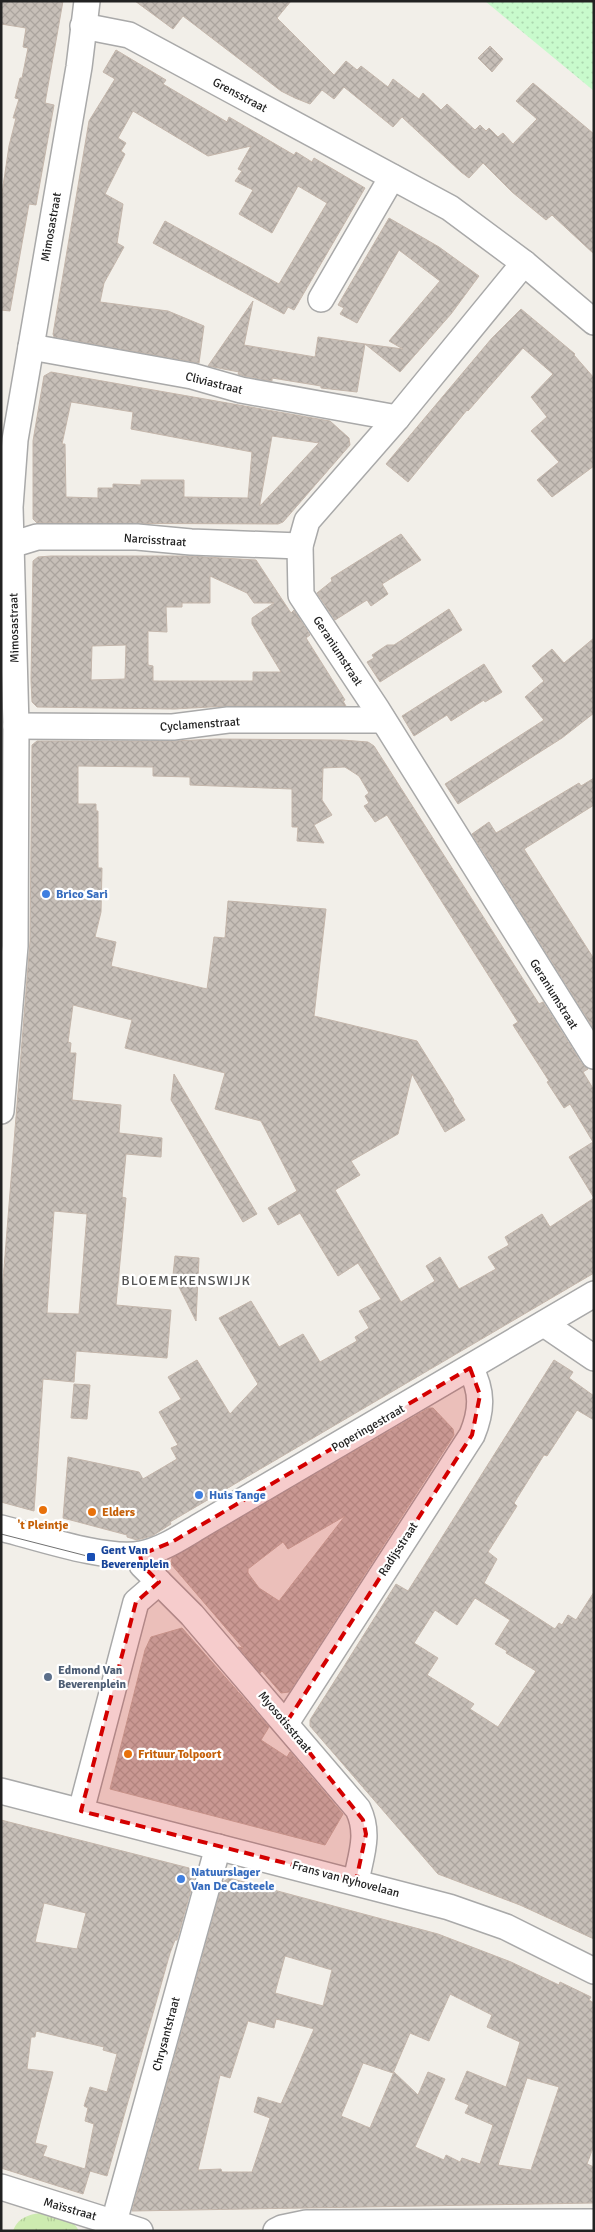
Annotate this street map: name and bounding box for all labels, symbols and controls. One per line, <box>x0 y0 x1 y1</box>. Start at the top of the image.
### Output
street label: Grensstraat <box>210 75 270 116</box>
street label: Mimosastraat <box>38 191 65 263</box>
street label: Cliviastraat <box>184 369 244 398</box>
street label: Narcisstraat <box>123 531 187 550</box>
street label: Mimosastraat <box>6 593 23 663</box>
street label: Geraniumstraat <box>309 614 366 689</box>
street label: Cyclamenstraat <box>160 714 241 735</box>
place label: Brico Sari <box>56 887 108 902</box>
marker: Brico Sari <box>40 888 52 900</box>
street label: Geraniumstraat <box>526 956 581 1032</box>
district label: BLOEMEKENSWIJK <box>121 1272 251 1289</box>
street label: Poperingestraat <box>329 1401 407 1455</box>
place label: Huis Tange <box>209 1488 266 1503</box>
marker: Huis Tange <box>193 1489 205 1501</box>
marker: 't Pleintje <box>37 1504 49 1516</box>
place label: Elders <box>102 1505 136 1520</box>
marker: Elders <box>86 1506 98 1518</box>
place label: 't Pleintje <box>18 1518 68 1533</box>
street label: Radijsstraat <box>375 1519 421 1579</box>
place label: Gent Van Beverenplein <box>101 1543 170 1572</box>
marker: Gent Van Beverenplein <box>85 1551 97 1563</box>
place label: Edmond Van Beverenplein <box>58 1663 127 1692</box>
marker: Edmond Van Beverenplein <box>42 1671 54 1683</box>
street label: Myosotisstraat <box>255 1689 315 1756</box>
place label: Frituur Tolpoort <box>138 1747 222 1762</box>
marker: Frituur Tolpoort <box>122 1748 134 1760</box>
street label: Frans van Ryhovelaan <box>291 1858 401 1901</box>
place label: Natuurslager Van De Casteele <box>191 1865 275 1894</box>
marker: Natuurslager Van De Casteele <box>175 1873 187 1885</box>
street label: Chrysantstraat <box>149 1995 184 2073</box>
street label: Maïsstraat <box>42 2195 98 2224</box>

